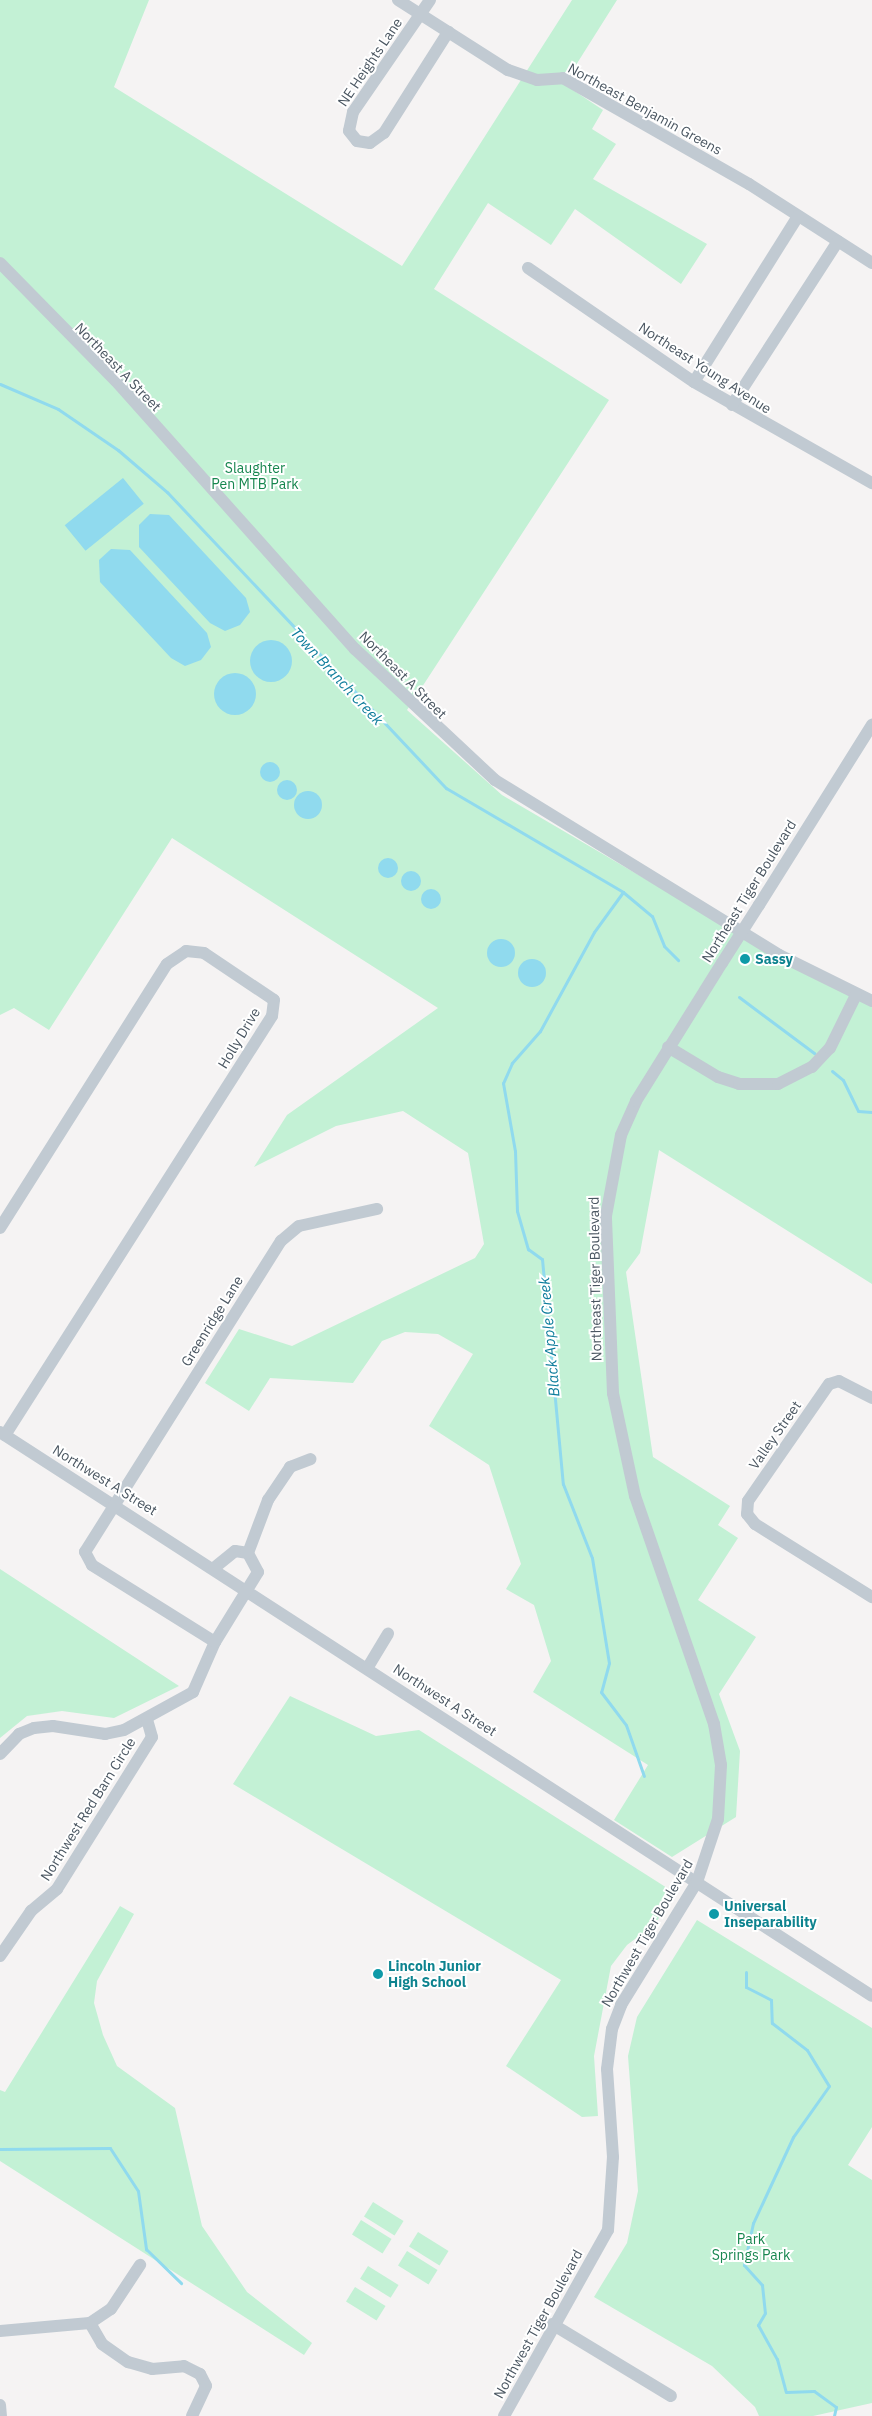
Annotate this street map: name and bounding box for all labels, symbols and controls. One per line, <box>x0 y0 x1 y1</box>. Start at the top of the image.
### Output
street label: NE Heights Lane <box>334 15 406 109</box>
street label: Northeast Benjamin Greens <box>565 60 725 158</box>
street label: Northeast A Street <box>71 319 165 415</box>
street label: Northeast Young Avenue <box>636 319 774 417</box>
park label: Slaughter Pen MTB Park <box>211 460 299 492</box>
water label: Town Branch Creek <box>287 623 387 729</box>
street label: Northeast A Street <box>356 628 450 722</box>
street label: Northeast Tiger Boulevard <box>698 817 800 965</box>
place label: Sassy <box>755 951 793 967</box>
marker: Sassy <box>739 953 751 965</box>
street label: Holly Drive <box>214 1005 264 1071</box>
street label: Northeast Tiger Boulevard <box>585 1197 605 1361</box>
street label: Greenridge Lane <box>178 1273 246 1369</box>
water label: Black Apple Creek <box>535 1276 563 1398</box>
street label: Valley Street <box>745 1398 805 1472</box>
street label: Northwest A Street <box>50 1441 160 1519</box>
street label: Northwest A Street <box>390 1660 500 1740</box>
street label: Northwest Red Barn Circle <box>37 1734 139 1884</box>
street label: Northwest Tiger Boulevard <box>598 1856 696 2010</box>
place label: Universal Inseparability <box>724 1898 817 1930</box>
marker: Universal Inseparability <box>708 1908 720 1920</box>
place label: Lincoln Junior High School <box>388 1958 481 1990</box>
marker: Lincoln Junior High School <box>372 1968 384 1980</box>
park label: Park Springs Park <box>712 2231 790 2264</box>
street label: Northwest Tiger Boulevard <box>490 2247 586 2401</box>

